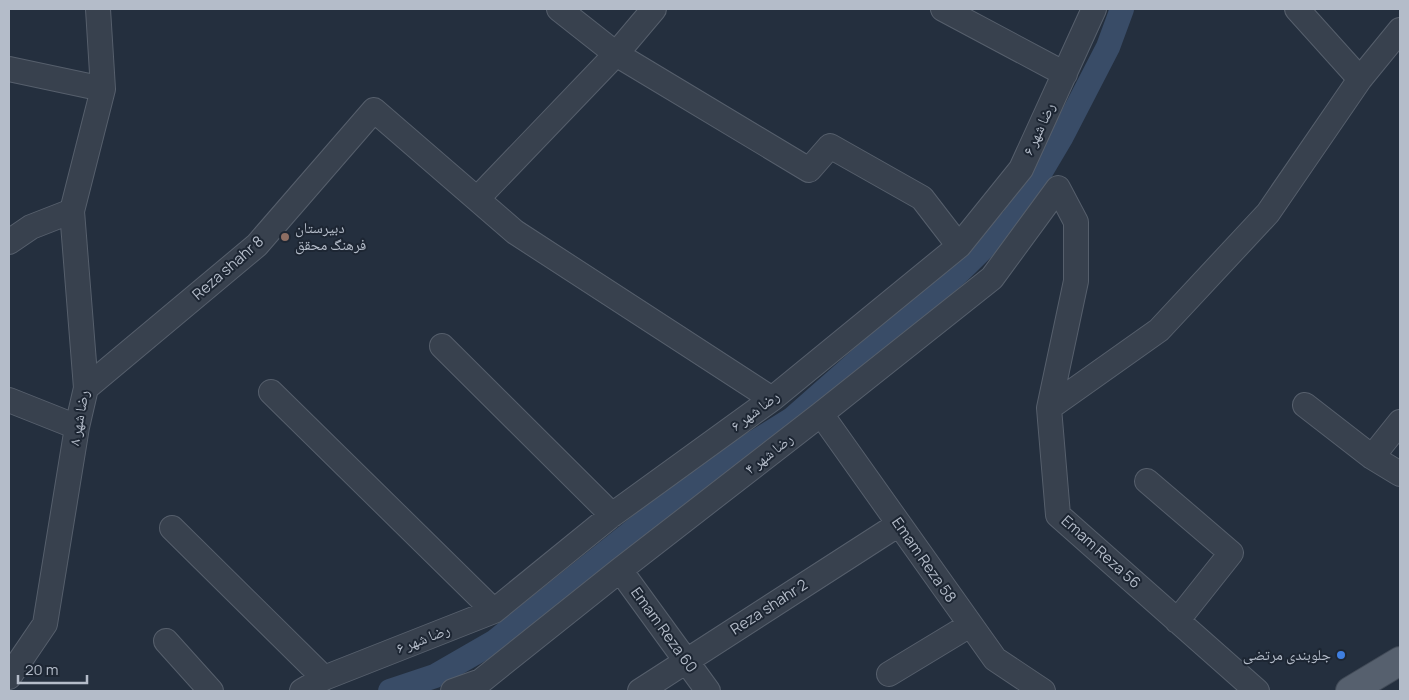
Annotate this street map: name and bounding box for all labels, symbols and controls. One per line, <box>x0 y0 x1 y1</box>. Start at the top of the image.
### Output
street label: رضا شهر ۶ <box>1017 99 1060 159</box>
place label: دبیرستان فرهنگ محقق <box>295 217 366 255</box>
street label: Reza shahr 8 <box>187 231 268 304</box>
marker: دبیرستان فرهنگ محقق <box>279 231 291 243</box>
street label: رضا شهر ۶ <box>726 385 783 436</box>
street label: رضا شهر ۸ <box>63 388 94 447</box>
street label: رضا شهر ۴ <box>740 428 797 479</box>
street label: Emam Reza 56 <box>1057 510 1146 593</box>
street label: Emam Reza 58 <box>887 513 962 607</box>
street label: Reza shahr 2 <box>726 574 811 639</box>
street label: Emam Reza 60 <box>626 583 703 677</box>
street label: رضا شهر ۶ <box>393 619 453 658</box>
place label: جلوبندی مرتضی <box>1243 644 1331 665</box>
marker: جلوبندی مرتضی <box>1335 649 1347 661</box>
scale bar <box>18 652 86 684</box>
text: 20 m <box>25 659 58 680</box>

